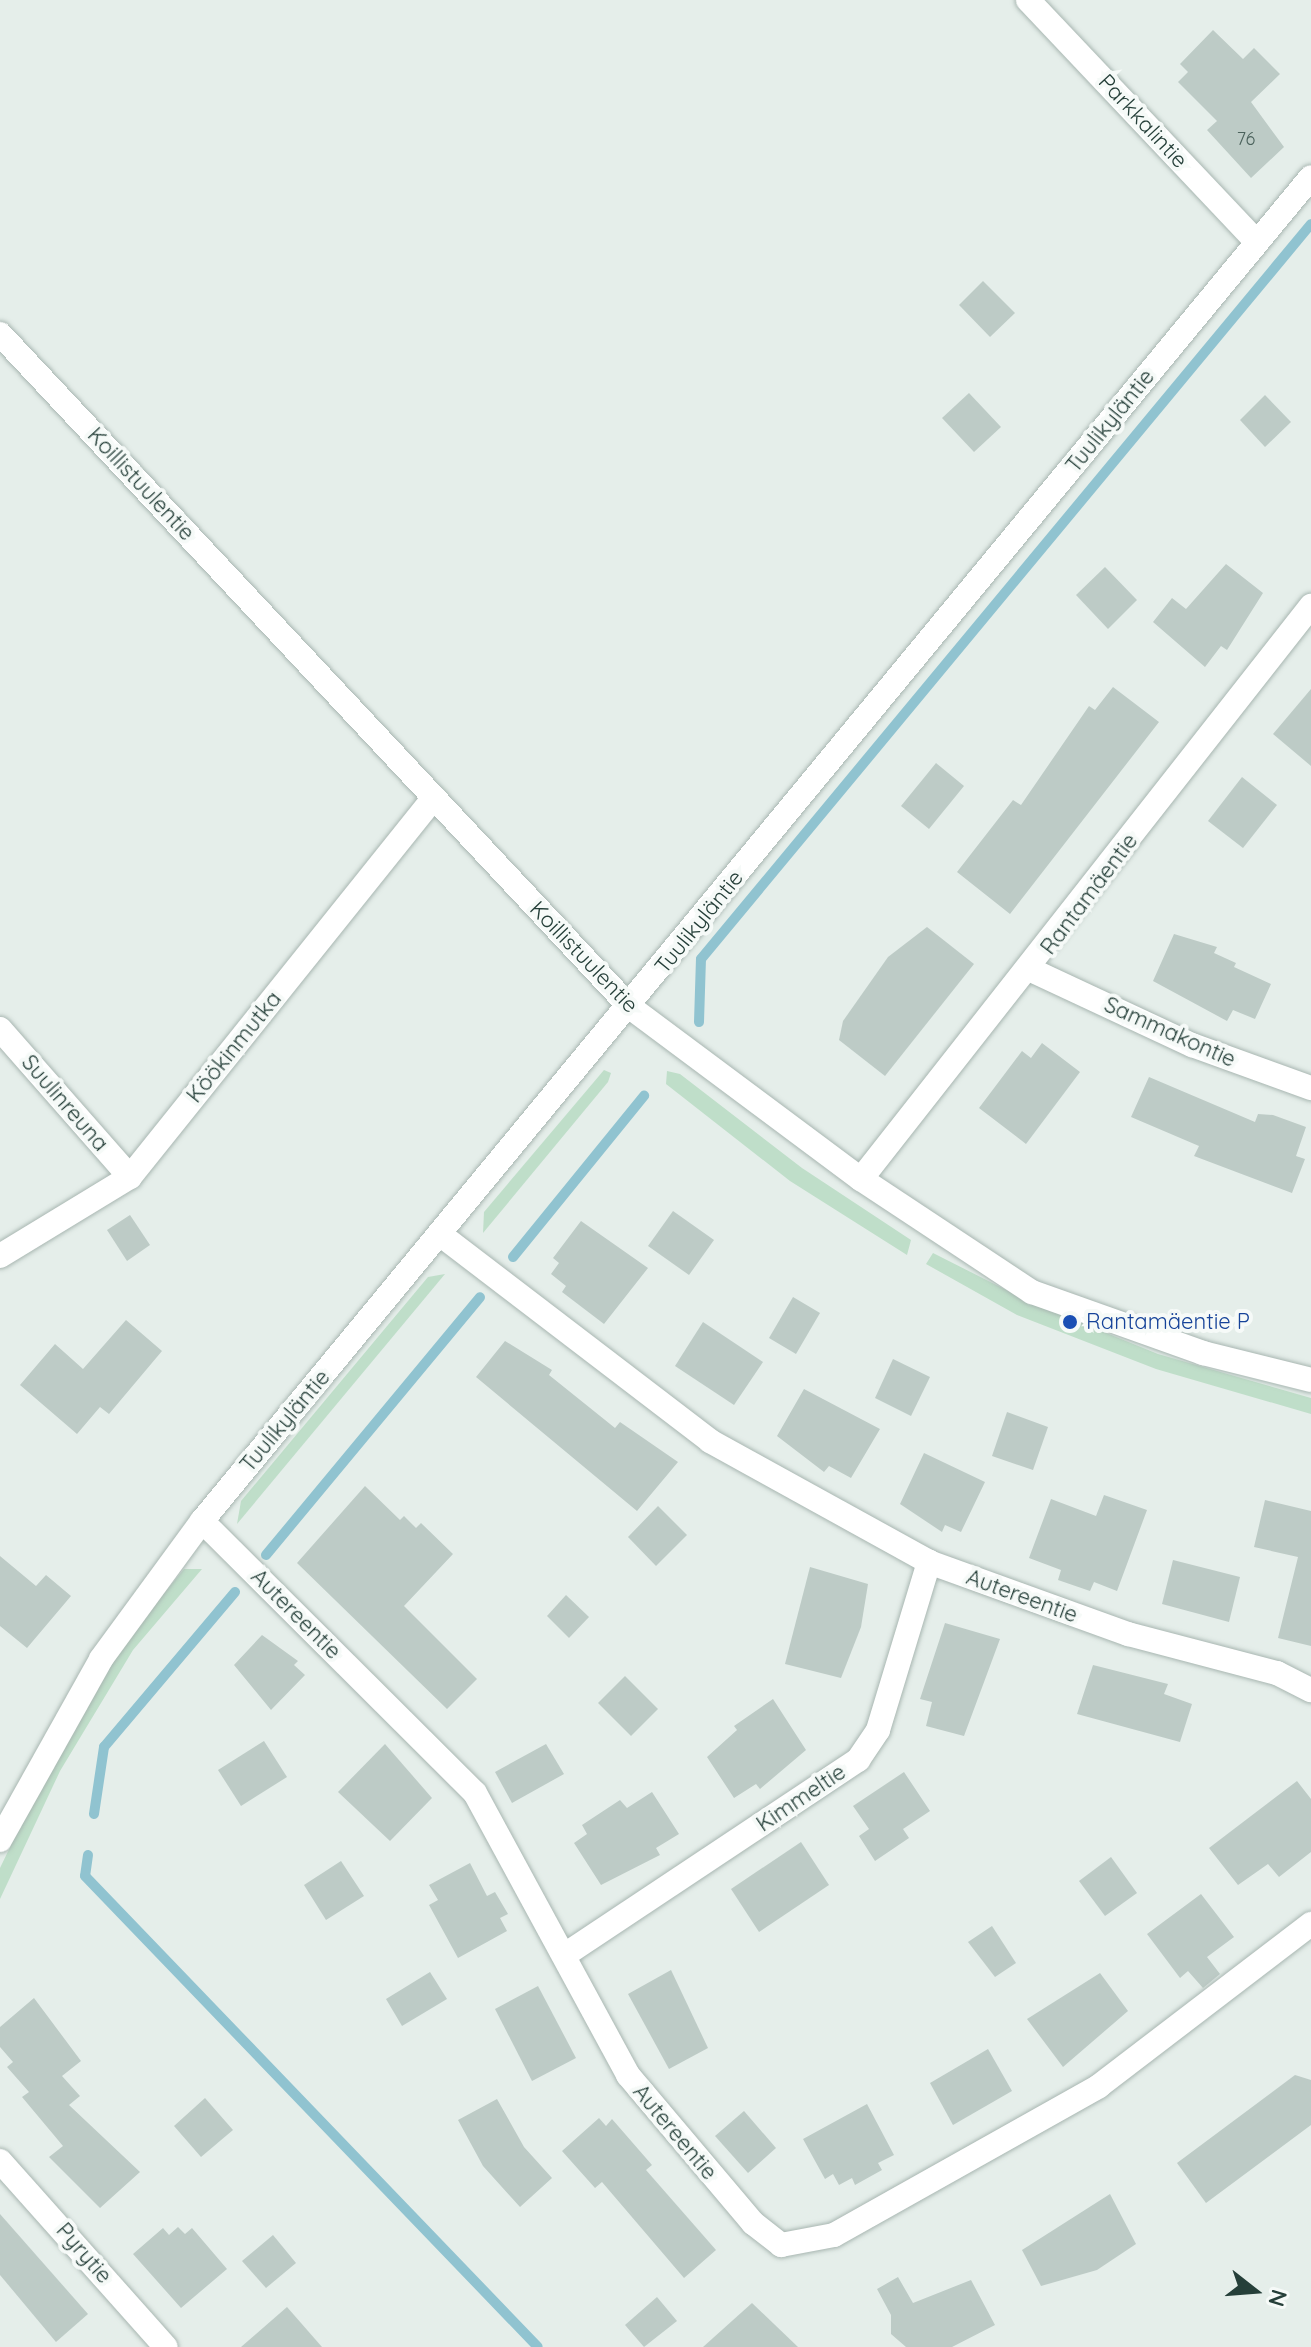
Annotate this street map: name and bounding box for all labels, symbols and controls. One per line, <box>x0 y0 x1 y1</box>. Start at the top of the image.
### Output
street label: Parkkalintie <box>1093 69 1193 173</box>
house number: 76 <box>1237 128 1255 150</box>
street label: Tuulikyläntie <box>1060 364 1160 478</box>
street label: Koillistuulentie <box>82 422 200 546</box>
street label: Rantamäentie <box>1035 828 1143 960</box>
street label: Tuulikyläntie <box>649 865 749 979</box>
street label: Koillistuulentie <box>524 896 644 1018</box>
street label: Köökinmutka <box>181 986 287 1108</box>
street label: Sammakontie <box>1100 991 1240 1073</box>
street label: Suulinreuna <box>16 1049 114 1157</box>
place label: Rantamäentie P <box>1086 1309 1250 1335</box>
marker: Rantamäentie P <box>1061 1313 1079 1331</box>
street label: Tuulikyläntie <box>235 1364 335 1478</box>
street label: Autereentie <box>245 1563 347 1665</box>
street label: Autereentie <box>963 1564 1081 1628</box>
street label: Kimmeltie <box>751 1759 851 1837</box>
street label: Autereentie <box>627 2079 723 2185</box>
street label: Pyrytie <box>51 2217 117 2289</box>
north arrow <box>1215 2251 1295 2331</box>
text: N <box>1262 2286 1294 2310</box>

